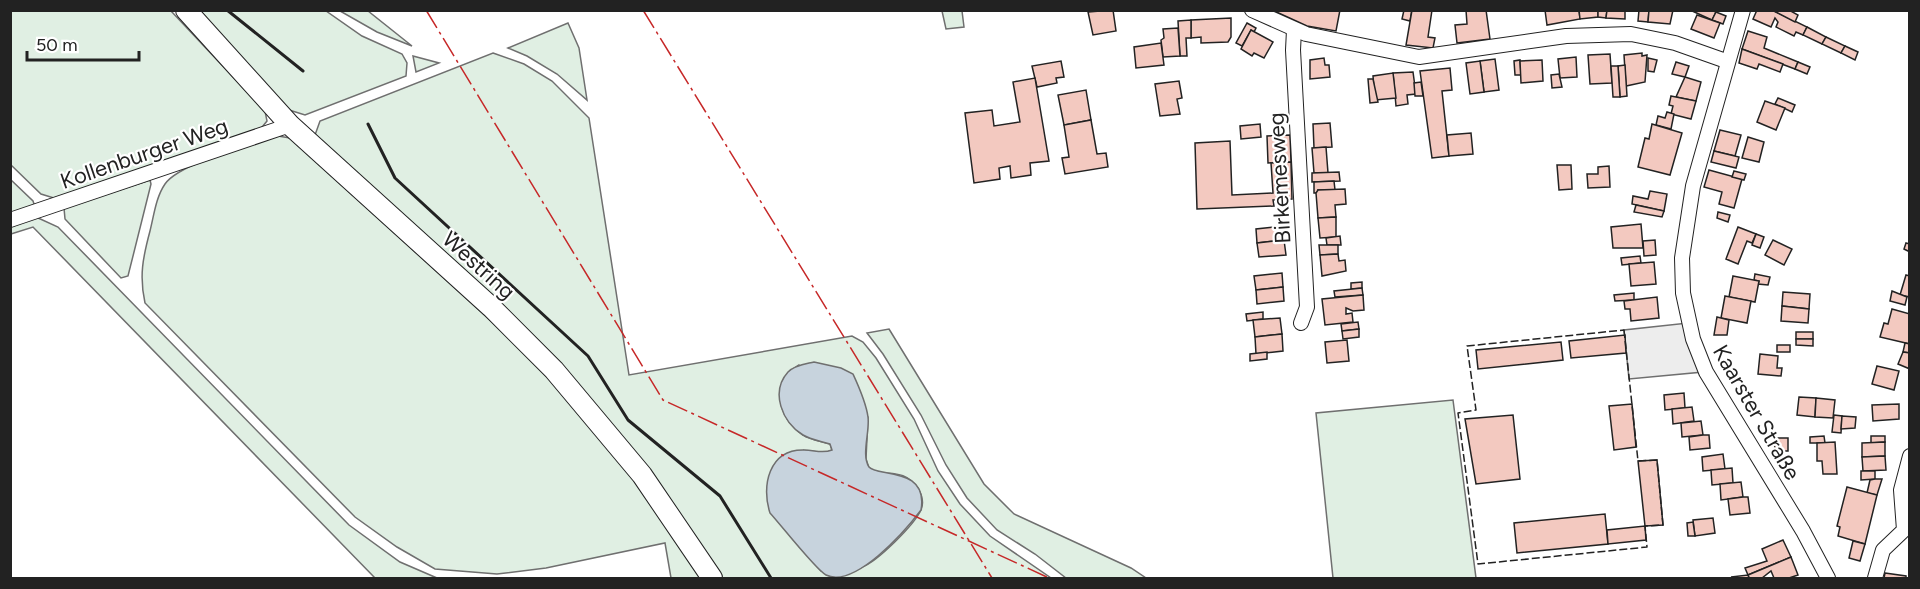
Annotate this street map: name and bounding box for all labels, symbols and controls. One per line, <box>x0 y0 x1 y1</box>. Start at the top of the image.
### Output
scale bar <box>27 24 140 62</box>
text: 50 m <box>36 34 78 56</box>
street label: Kollenburger Weg <box>57 112 232 195</box>
street label: Birkemesweg <box>1263 112 1296 244</box>
street label: Westring <box>437 226 521 305</box>
street label: Kaarster Straße <box>1707 340 1806 485</box>

